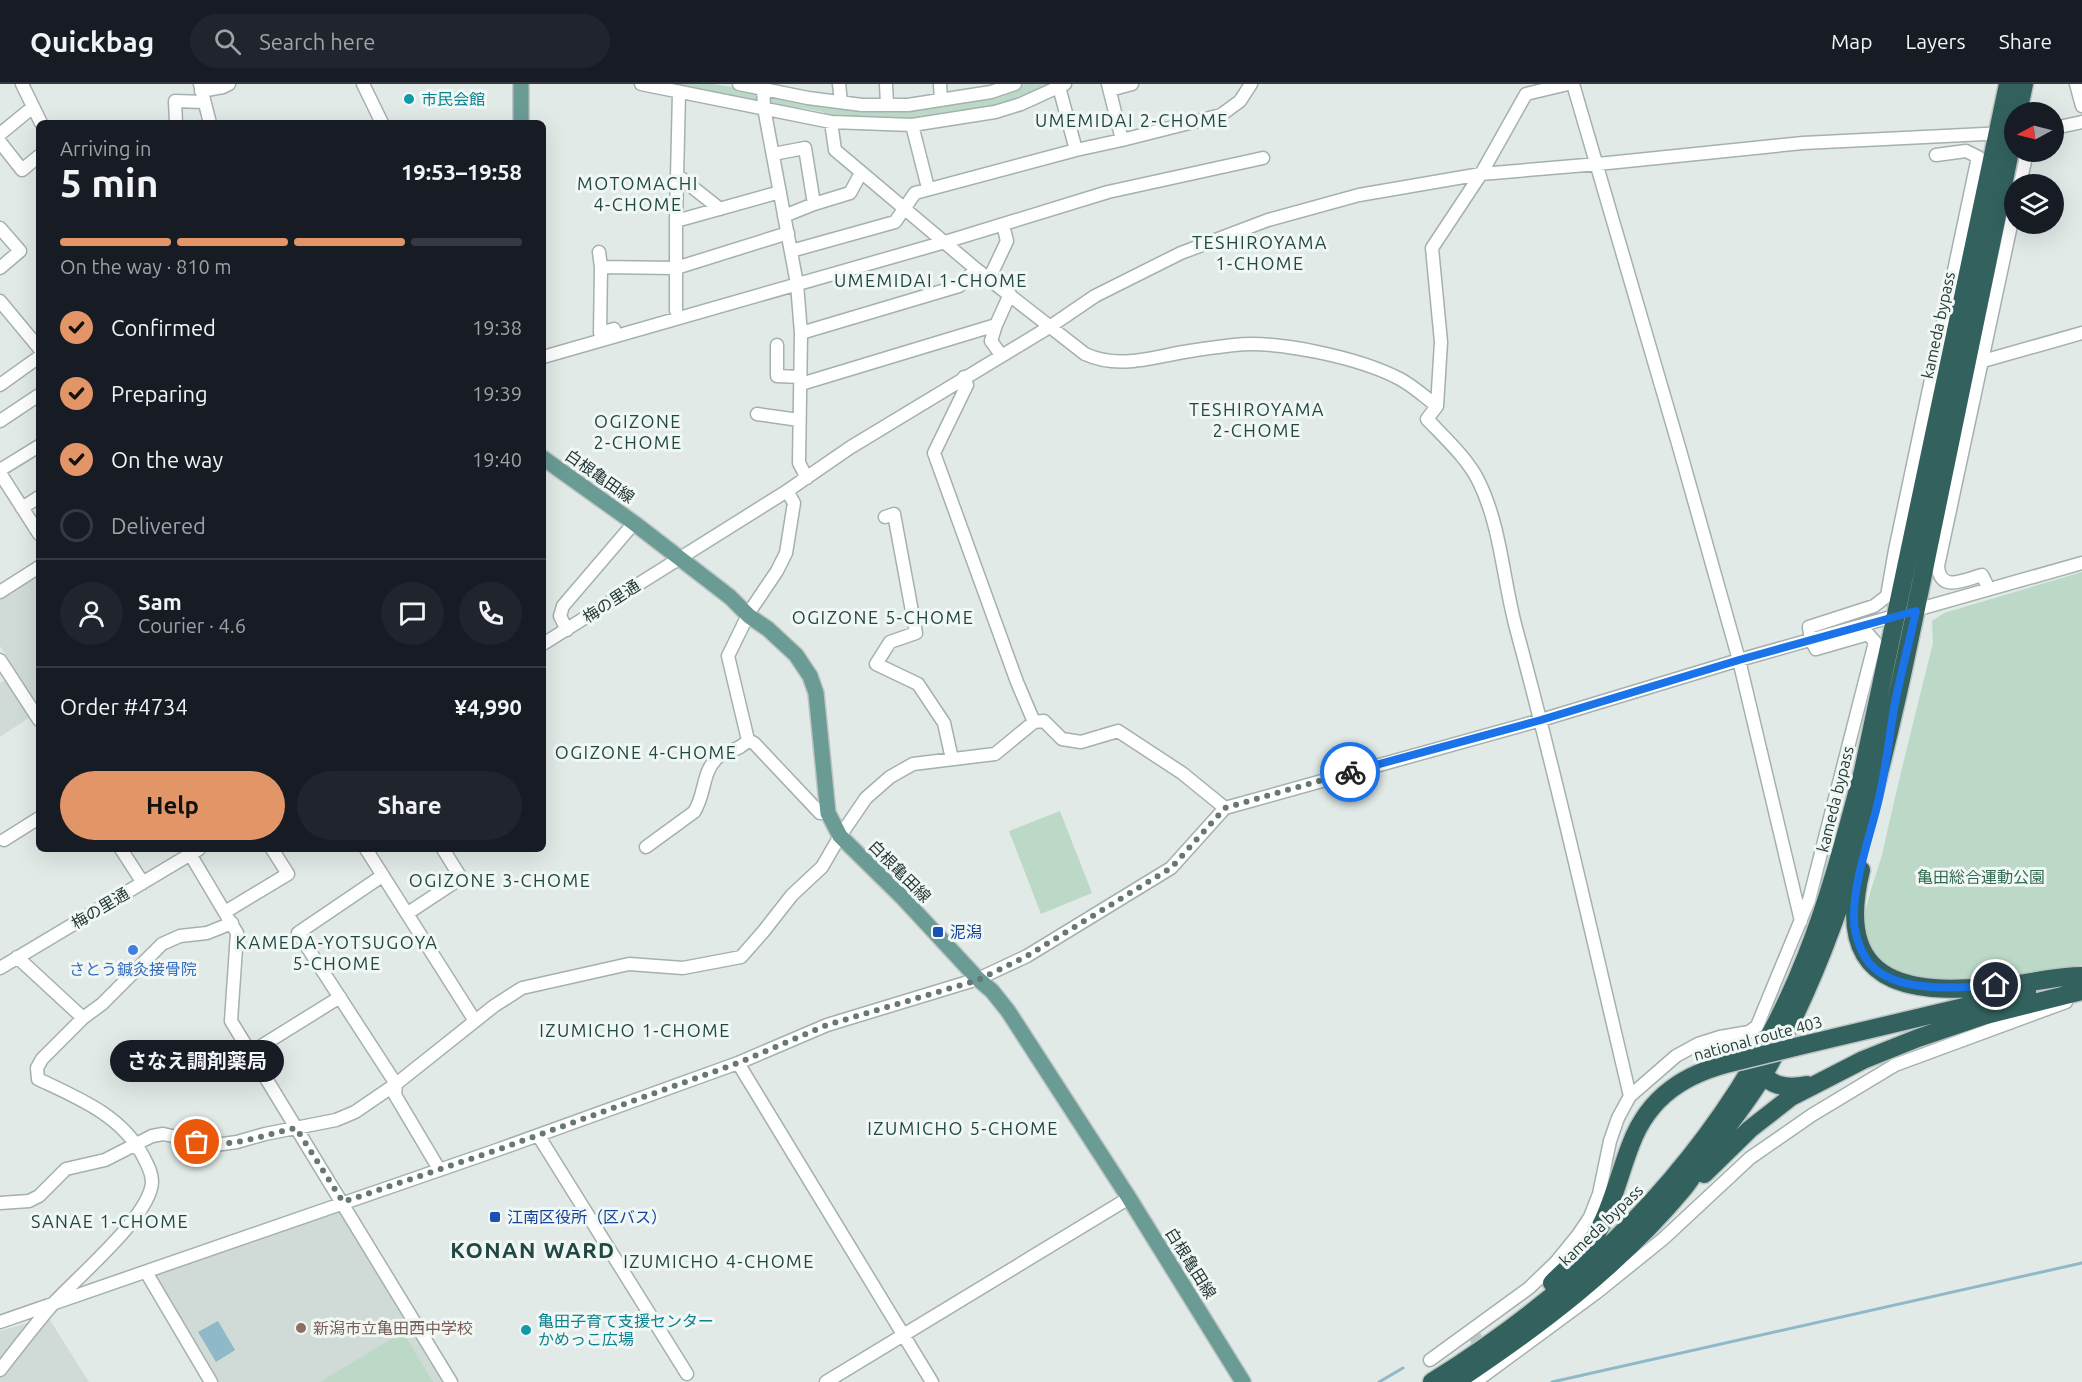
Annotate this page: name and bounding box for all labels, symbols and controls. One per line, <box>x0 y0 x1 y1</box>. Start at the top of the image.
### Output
search box <box>190 14 610 68</box>
icon: search <box>211 25 244 58</box>
text: Quickbag <box>30 26 154 57</box>
text: Search here <box>259 29 375 54</box>
text: Map <box>1831 29 1872 53</box>
text: Layers <box>1905 29 1966 53</box>
text: Share <box>1999 29 2052 53</box>
place label: 市民会館 <box>421 90 485 108</box>
marker: 市民会館 <box>402 92 416 106</box>
north arrow <box>2004 102 2064 162</box>
map controls <box>2004 102 2064 234</box>
district label: UMEMIDAI 2-CHOME <box>1035 110 1229 130</box>
text: Arriving in <box>60 137 151 160</box>
text: 19:53–19:58 <box>401 159 522 184</box>
text: 5 min <box>60 161 159 204</box>
district label: MOTOMACHI 4-CHOME <box>577 173 699 214</box>
button: layers <box>2004 174 2064 234</box>
district label: TESHIROYAMA 1-CHOME <box>1192 232 1328 273</box>
text: On the way · 810 m <box>60 255 232 278</box>
district label: UMEMIDAI 1-CHOME <box>834 270 1028 290</box>
street label: kameda bypass <box>1918 270 1958 380</box>
icon: check <box>60 311 93 344</box>
text: Confirmed <box>111 315 216 340</box>
text: 19:38 <box>472 316 522 339</box>
icon: check <box>60 377 93 410</box>
text: Preparing <box>111 381 208 406</box>
text: 19:39 <box>472 382 522 405</box>
district label: TESHIROYAMA 2-CHOME <box>1189 399 1325 440</box>
district label: OGIZONE 2-CHOME <box>593 411 683 452</box>
icon: check <box>60 443 93 476</box>
street label: 白根亀田線 <box>562 446 638 506</box>
text: On the way <box>111 447 223 472</box>
text: 19:40 <box>472 448 522 471</box>
text: Delivered <box>111 513 206 538</box>
street label: 梅の里通 <box>579 576 643 626</box>
button: person <box>60 582 123 645</box>
button: chat <box>381 582 444 645</box>
button: phone <box>459 582 522 645</box>
text: Sam <box>138 589 182 614</box>
district label: OGIZONE 5-CHOME <box>792 607 974 627</box>
text: Courier · 4.6 <box>138 614 246 637</box>
text: Order #4734 <box>60 694 188 719</box>
text: ¥4,990 <box>455 694 522 719</box>
district label: OGIZONE 4-CHOME <box>555 742 737 762</box>
courier <box>1320 742 1380 802</box>
street label: kameda bypass <box>1813 744 1857 854</box>
icon: bike <box>1334 756 1367 789</box>
button: Help <box>60 771 285 840</box>
button: Share <box>297 771 522 840</box>
street label: 白根亀田線 <box>865 836 935 906</box>
park label: 亀田総合運動公園 <box>1917 868 2045 886</box>
district label: OGIZONE 3-CHOME <box>409 870 591 890</box>
street label: 梅の里通 <box>68 884 132 932</box>
place label: 泥潟 <box>950 923 982 941</box>
marker: 泥潟 <box>931 925 945 939</box>
district label: KAMEDA-YOTSUGOYA 5-CHOME <box>235 932 439 973</box>
marker: さとう鍼灸接骨院 <box>126 943 140 957</box>
pin <box>1970 959 2021 1010</box>
place label: さとう鍼灸接骨院 <box>69 960 197 978</box>
icon: home <box>1979 968 2012 1001</box>
street label: national route 403 <box>1692 1012 1824 1064</box>
district label: IZUMICHO 1-CHOME <box>539 1020 731 1040</box>
callout: さなえ調剤薬局 <box>110 1040 284 1082</box>
text: さなえ調剤薬局 <box>127 1049 267 1072</box>
pin <box>171 1116 222 1167</box>
district label: IZUMICHO 5-CHOME <box>867 1118 1059 1138</box>
icon: bag <box>180 1125 213 1158</box>
street label: kameda bypass <box>1556 1181 1646 1269</box>
place label: 江南区役所（区バス） <box>507 1208 667 1226</box>
marker: 江南区役所（区バス） <box>488 1210 502 1224</box>
district label: SANAE 1-CHOME <box>31 1211 189 1231</box>
street label: 白根亀田線 <box>1162 1224 1220 1302</box>
district label: KONAN WARD <box>450 1237 616 1262</box>
district label: IZUMICHO 4-CHOME <box>623 1251 815 1271</box>
place label: 亀田子育て支援センター かめっこ広場 <box>538 1312 714 1348</box>
place label: 新潟市立亀田西中学校 <box>313 1319 473 1337</box>
marker: 新潟市立亀田西中学校 <box>294 1321 308 1335</box>
marker: 亀田子育て支援センター かめっこ広場 <box>519 1323 533 1337</box>

